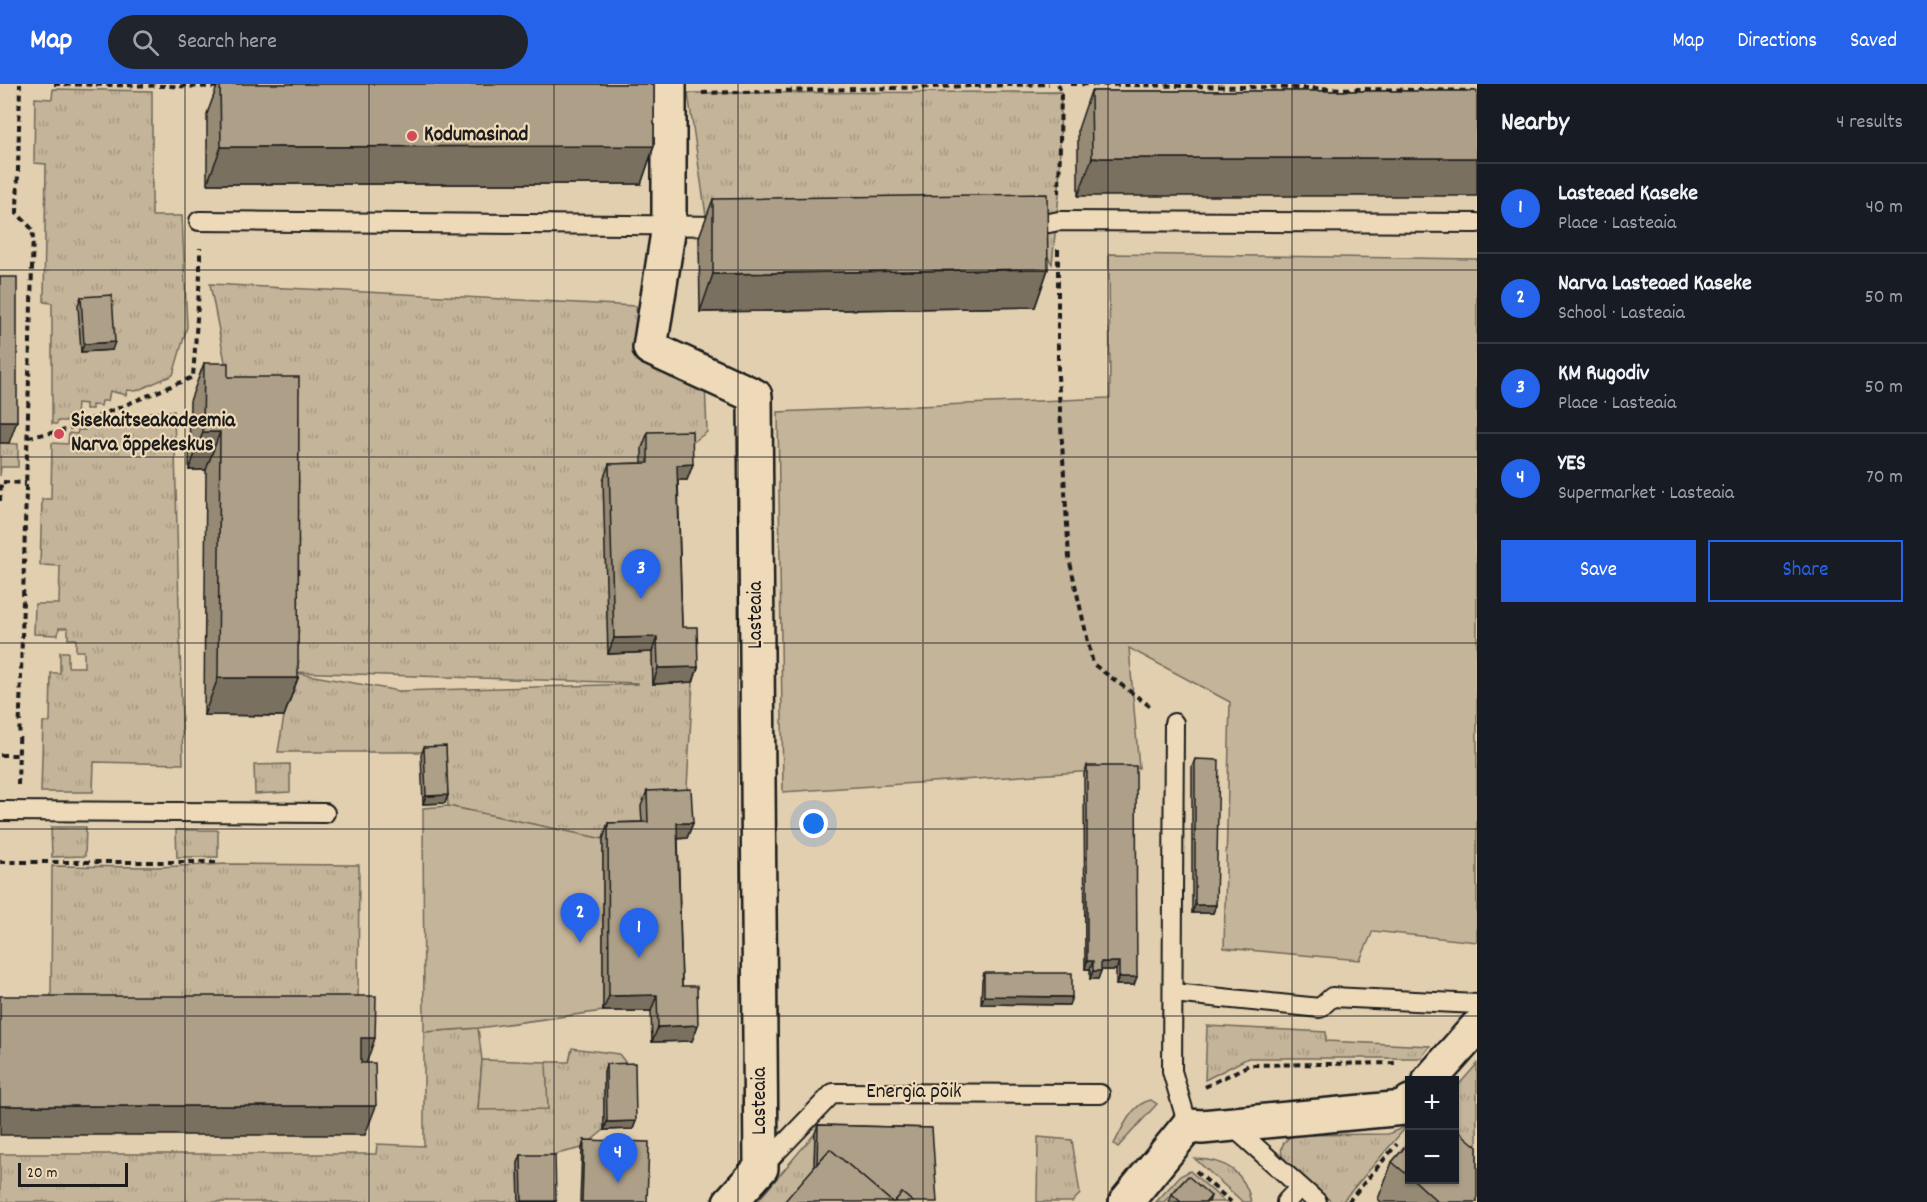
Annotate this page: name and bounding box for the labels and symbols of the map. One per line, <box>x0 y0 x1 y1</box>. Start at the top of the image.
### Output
place label: Kodumasinad <box>424 121 528 151</box>
marker: Kodumasinad <box>405 129 419 143</box>
place label: Sisekaitseakadeemia Narva õppekeskus <box>71 407 236 461</box>
marker: Sisekaitseakadeemia Narva õppekeskus <box>52 427 66 441</box>
pin: 3 <box>622 550 660 599</box>
street label: Lasteaia <box>742 580 772 649</box>
your location <box>799 809 828 838</box>
pin: 2 <box>560 894 600 943</box>
pin: 1 <box>620 908 658 958</box>
street label: Lasteaia <box>746 1066 776 1135</box>
street label: Energia põik <box>866 1078 962 1108</box>
pin: 4 <box>598 1134 638 1183</box>
scale bar <box>18 1160 128 1188</box>

